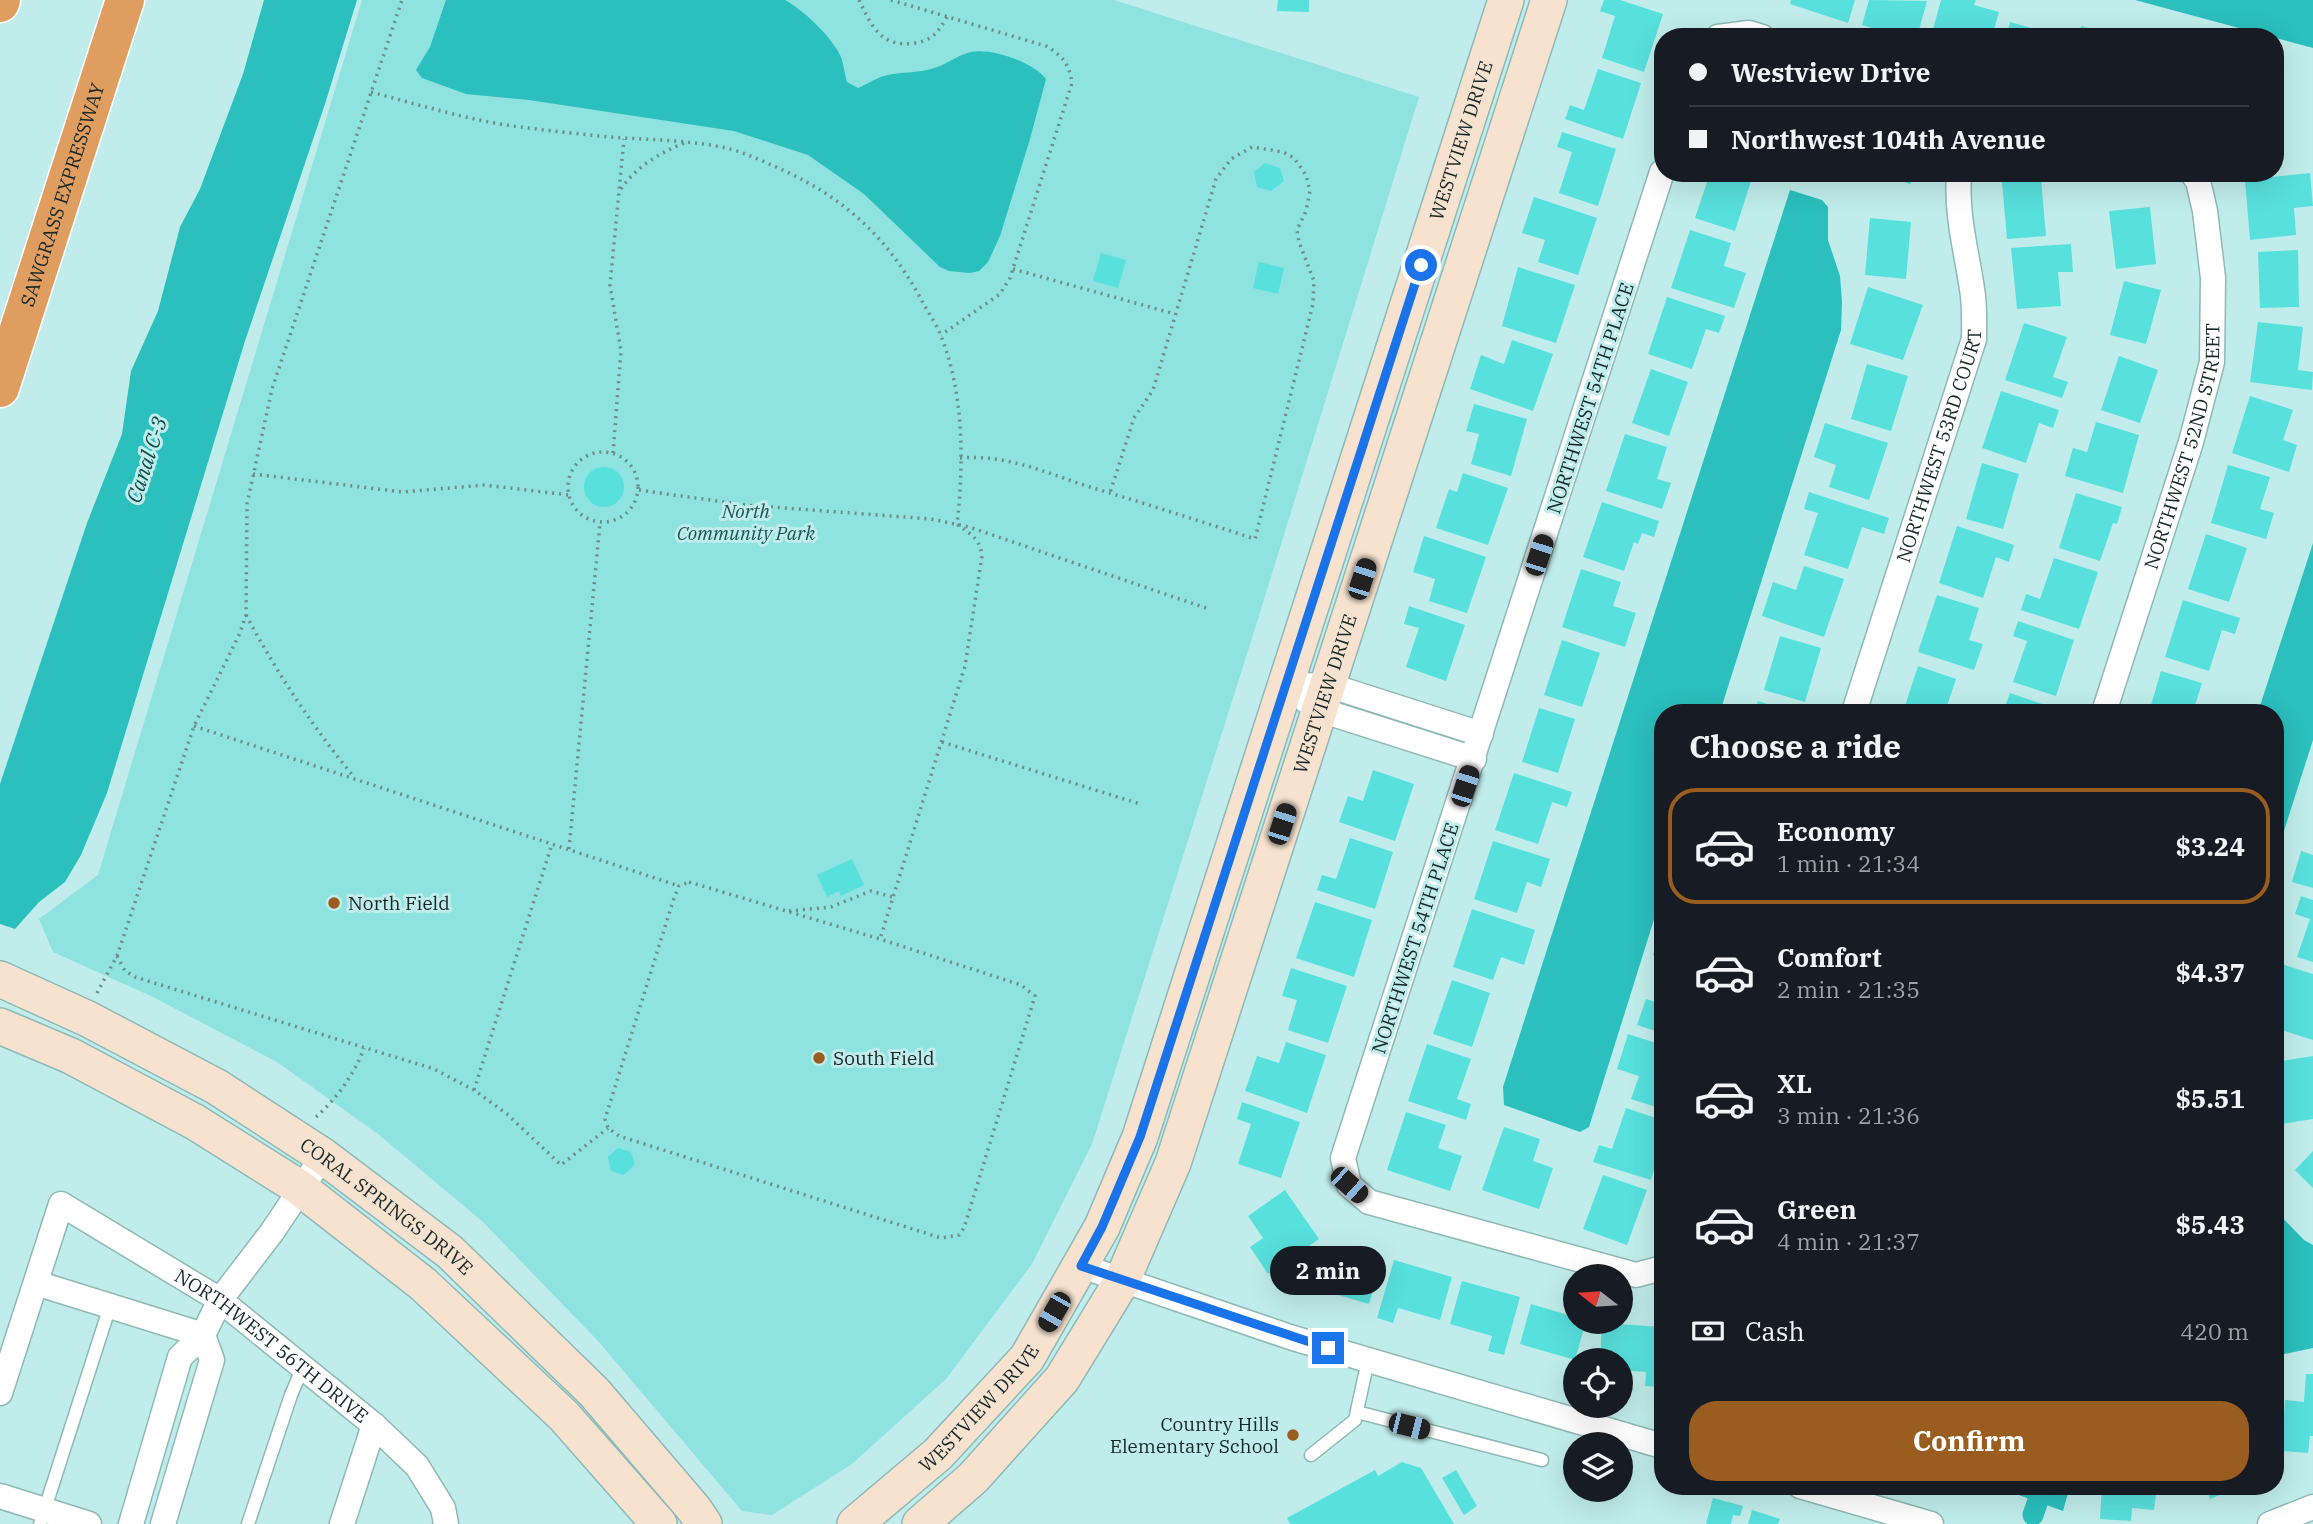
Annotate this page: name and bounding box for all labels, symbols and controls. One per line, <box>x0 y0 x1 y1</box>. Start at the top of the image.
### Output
text: Westview Drive <box>1731 55 1931 89</box>
street label: WESTVIEW DRIVE <box>1424 58 1498 223</box>
street label: SAWGRASS EXPRESSWAY <box>15 80 109 310</box>
text: Northwest 104th Avenue <box>1731 122 2046 156</box>
route start <box>1405 249 1437 281</box>
street label: NORTHWEST 54TH PLACE <box>1541 280 1639 516</box>
street label: NORTHWEST 52ND STREET <box>2139 323 2224 572</box>
street label: NORTHWEST 53RD COURT <box>1891 329 1986 565</box>
water label: Canal C-3 <box>119 413 173 506</box>
park label: North Community Park <box>677 499 816 545</box>
car <box>1523 532 1556 578</box>
car <box>1346 556 1379 602</box>
street label: WESTVIEW DRIVE <box>1288 611 1362 776</box>
text: Choose a ride <box>1689 725 1901 767</box>
car <box>1449 763 1482 809</box>
car <box>1266 801 1299 847</box>
text: Economy <box>1777 814 1895 848</box>
icon: car <box>1693 815 1756 878</box>
street label: NORTHWEST 54TH PLACE <box>1366 820 1464 1056</box>
text: $3.24 <box>2175 829 2245 863</box>
text: 1 min · 21:34 <box>1777 848 1920 878</box>
place label: North Field <box>348 891 450 915</box>
marker: North Field <box>326 895 342 911</box>
text: Comfort <box>1777 940 1882 974</box>
icon: car <box>1693 941 1756 1004</box>
text: $4.37 <box>2175 955 2245 989</box>
text: 2 min · 21:35 <box>1777 974 1920 1004</box>
place label: South Field <box>833 1046 934 1070</box>
marker: South Field <box>811 1050 827 1066</box>
text: XL <box>1777 1066 1812 1100</box>
icon: car <box>1693 1067 1756 1130</box>
text: $5.51 <box>2175 1081 2245 1115</box>
text: 3 min · 21:36 <box>1777 1100 1920 1130</box>
street label: CORAL SPRINGS DRIVE <box>296 1132 478 1280</box>
car <box>1327 1163 1372 1207</box>
text: Green <box>1777 1192 1857 1226</box>
icon: car <box>1693 1193 1756 1256</box>
text: $5.43 <box>2175 1207 2245 1241</box>
text: 4 min · 21:37 <box>1777 1226 1920 1256</box>
callout: 2 min <box>1270 1246 1386 1296</box>
text: 2 min <box>1296 1255 1360 1285</box>
street label: NORTHWEST 56TH DRIVE <box>170 1264 373 1428</box>
north arrow <box>1563 1264 1633 1334</box>
map controls <box>1563 1264 1633 1502</box>
car <box>1035 1289 1074 1335</box>
icon: cash <box>1689 1312 1727 1350</box>
text: Cash <box>1745 1314 1805 1348</box>
text: 420 m <box>2180 1316 2249 1346</box>
route end <box>1312 1332 1344 1364</box>
street label: WESTVIEW DRIVE <box>914 1340 1044 1477</box>
button: locate <box>1563 1348 1633 1418</box>
button: Confirm <box>1689 1401 2249 1481</box>
car <box>1387 1411 1432 1441</box>
place label: Country Hills Elementary School <box>1110 1412 1279 1458</box>
marker: Country Hills Elementary School <box>1285 1427 1301 1443</box>
button: layers <box>1563 1432 1633 1502</box>

